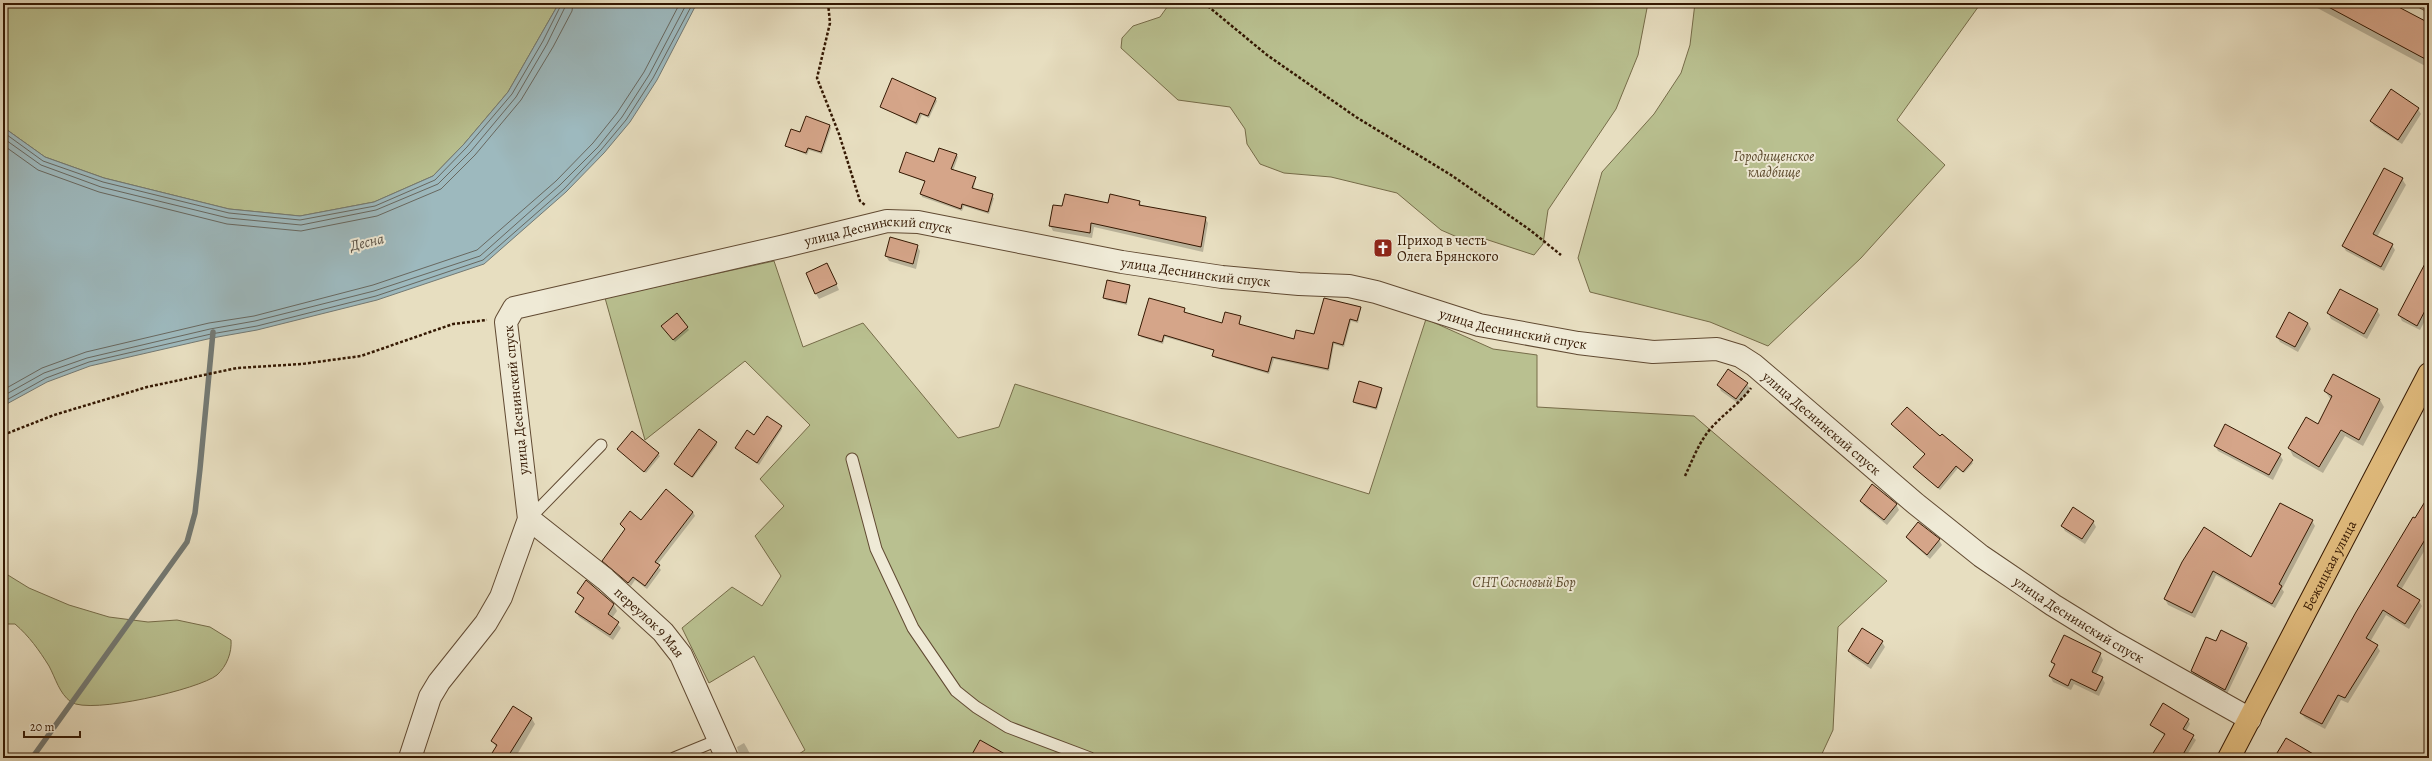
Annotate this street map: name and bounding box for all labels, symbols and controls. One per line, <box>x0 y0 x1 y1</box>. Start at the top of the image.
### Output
park label: Городищенское кладбище <box>1734 147 1814 182</box>
street label: улица Деснинский спуск <box>801 211 954 251</box>
water label: Десна <box>347 228 386 256</box>
place label: Приход в честь Олега Брянского <box>1397 231 1499 266</box>
church icon: Приход в честь Олега Брянского <box>1372 237 1394 259</box>
street label: улица Деснинский спуск <box>1119 252 1271 291</box>
street label: улица Деснинский спуск <box>1436 303 1588 354</box>
street label: улица Деснинский спуск <box>499 324 533 477</box>
street label: улица Деснинский спуск <box>1758 366 1885 479</box>
street label: Бежицкая улица <box>2298 516 2361 614</box>
street label: улица Деснинский спуск <box>2009 571 2148 667</box>
park label: СНТ Сосновый Бор <box>1472 573 1576 592</box>
street label: переулок 9 Мая <box>610 583 689 662</box>
scale bar <box>24 713 80 739</box>
text: 20 m <box>30 719 54 735</box>

